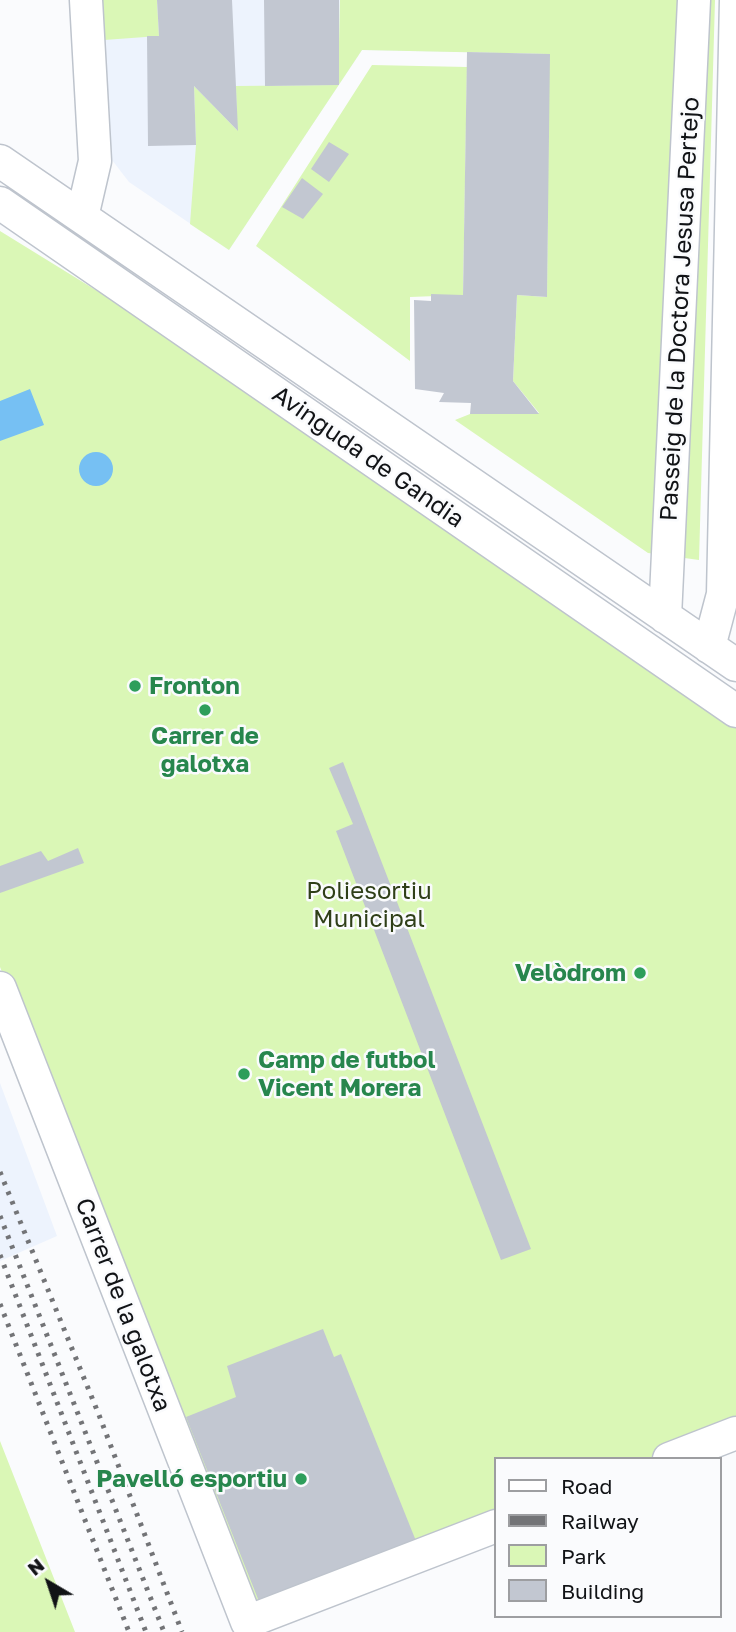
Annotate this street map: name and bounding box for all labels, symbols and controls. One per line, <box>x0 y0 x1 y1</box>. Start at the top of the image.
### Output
street label: Passeig de la Doctora Jesusa Pertejo <box>655 96 705 522</box>
street label: Avinguda de Gandia <box>267 380 469 534</box>
place label: Fronton <box>149 672 240 700</box>
marker: Fronton <box>127 678 143 694</box>
marker: Carrer de galotxa <box>197 702 213 718</box>
place label: Carrer de galotxa <box>151 722 259 778</box>
park label: Poliesortiu Municipal <box>306 877 432 933</box>
place label: Velòdrom <box>515 959 626 987</box>
marker: Velòdrom <box>632 965 648 981</box>
place label: Camp de futbol Vicent Morera <box>258 1046 435 1102</box>
marker: Camp de futbol Vicent Morera <box>236 1066 252 1082</box>
street label: Carrer de la galotxa <box>69 1194 177 1416</box>
legend <box>494 1457 722 1618</box>
place label: Pavelló esportiu <box>96 1465 287 1493</box>
marker: Pavelló esportiu <box>293 1471 309 1487</box>
text: Road <box>561 1473 612 1499</box>
text: Railway <box>561 1508 639 1534</box>
text: Park <box>561 1543 606 1569</box>
north arrow <box>14 1548 84 1618</box>
text: N <box>23 1553 48 1580</box>
text: Building <box>561 1578 644 1604</box>

